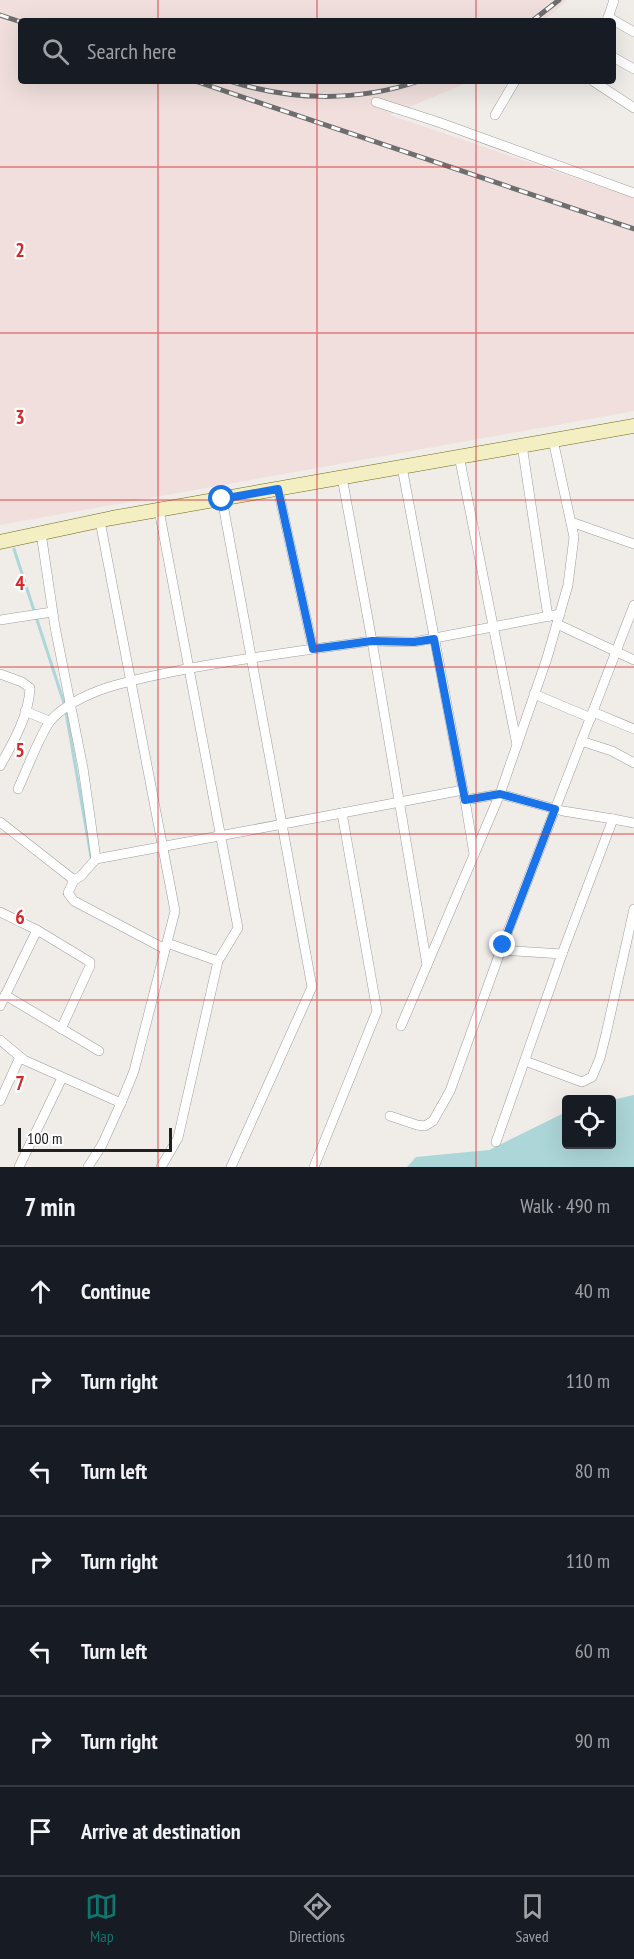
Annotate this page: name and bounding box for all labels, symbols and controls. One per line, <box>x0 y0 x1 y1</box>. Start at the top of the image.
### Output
search box <box>18 18 616 84</box>
icon: search <box>39 35 72 68</box>
text: Search here <box>87 37 176 65</box>
text: 2 <box>15 237 25 263</box>
text: 3 <box>15 404 25 430</box>
route start <box>208 485 234 511</box>
text: 4 <box>15 570 25 596</box>
text: 5 <box>15 737 25 763</box>
text: 6 <box>15 904 25 930</box>
route end <box>489 931 515 957</box>
text: 7 <box>15 1070 25 1096</box>
map controls <box>562 1095 616 1149</box>
button: locate <box>562 1095 616 1149</box>
scale bar <box>18 1125 172 1152</box>
text: 100 m <box>27 1128 62 1148</box>
text: 7 min <box>24 1190 75 1223</box>
text: Walk · 490 m <box>520 1193 610 1219</box>
icon: ahead <box>24 1275 57 1308</box>
text: Continue <box>81 1277 151 1305</box>
text: 40 m <box>575 1278 610 1304</box>
icon: right <box>24 1365 57 1398</box>
text: Turn right <box>81 1367 158 1395</box>
text: 110 m <box>566 1368 610 1394</box>
icon: left <box>24 1455 57 1488</box>
text: Turn left <box>81 1457 147 1485</box>
text: 80 m <box>575 1458 610 1484</box>
icon: right <box>24 1545 57 1578</box>
text: Turn right <box>81 1547 158 1575</box>
text: 110 m <box>566 1548 610 1574</box>
icon: left <box>24 1635 57 1668</box>
text: Turn left <box>81 1637 147 1665</box>
text: 60 m <box>575 1638 610 1664</box>
icon: right <box>24 1725 57 1758</box>
text: Turn right <box>81 1727 158 1755</box>
text: 90 m <box>575 1728 610 1754</box>
icon: arrive <box>24 1815 57 1848</box>
text: Arrive at destination <box>81 1817 241 1845</box>
tab: Map <box>85 1890 118 1946</box>
tab: Directions <box>289 1890 345 1946</box>
tab: Saved <box>516 1890 549 1946</box>

